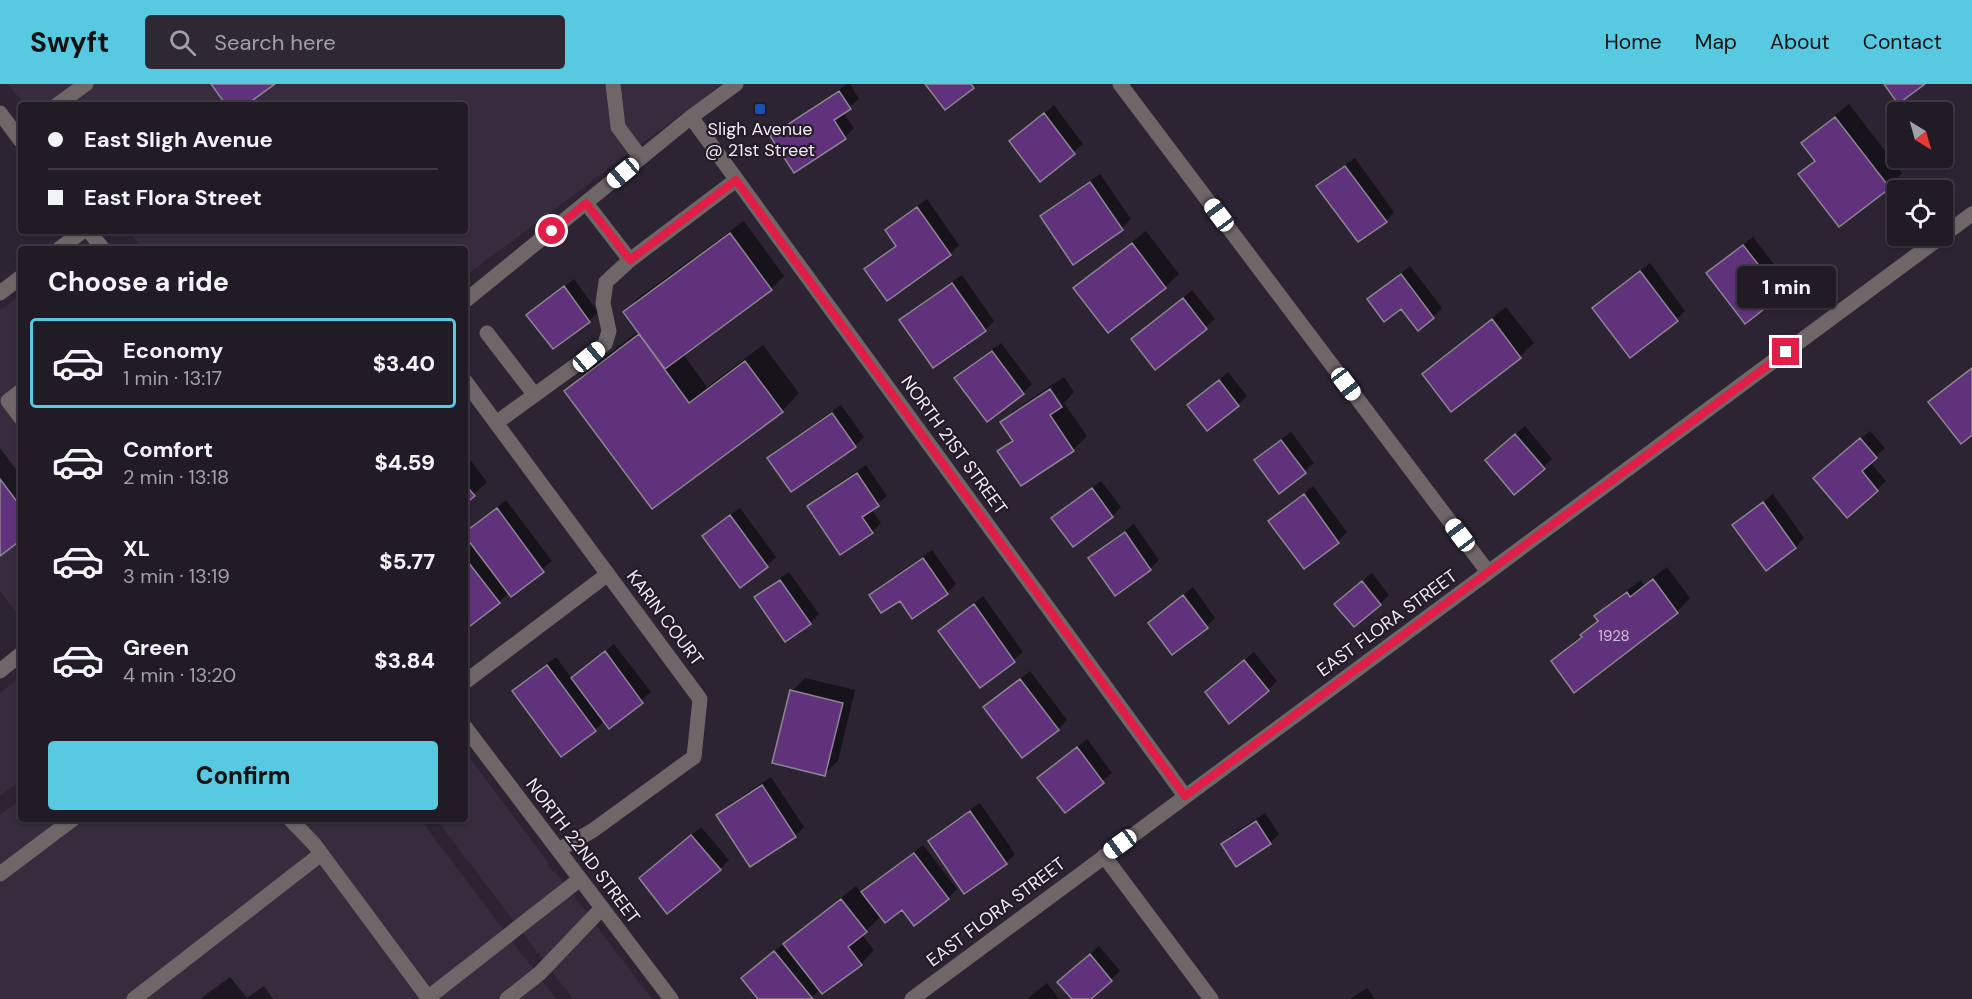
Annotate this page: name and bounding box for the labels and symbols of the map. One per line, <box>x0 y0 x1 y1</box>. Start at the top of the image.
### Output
marker: Sligh Avenue @ 21st Street <box>753 102 767 116</box>
north arrow <box>1887 102 1953 168</box>
place label: Sligh Avenue @ 21st Street <box>705 117 815 162</box>
car <box>603 155 643 191</box>
car <box>1201 195 1237 235</box>
route start <box>538 217 565 244</box>
callout: 1 min <box>1736 265 1836 307</box>
route end <box>1772 338 1799 365</box>
car <box>569 339 609 375</box>
car <box>1328 364 1364 404</box>
street label: NORTH 21ST STREET <box>895 371 1013 519</box>
car <box>1442 515 1478 555</box>
street label: EAST FLORA STREET <box>1312 564 1462 682</box>
street label: KARIN COURT <box>621 565 709 671</box>
house number: 1928 <box>1598 626 1630 646</box>
street label: NORTH 22ND STREET <box>520 774 646 928</box>
car <box>1100 826 1140 862</box>
street label: EAST FLORA STREET <box>922 852 1070 972</box>

